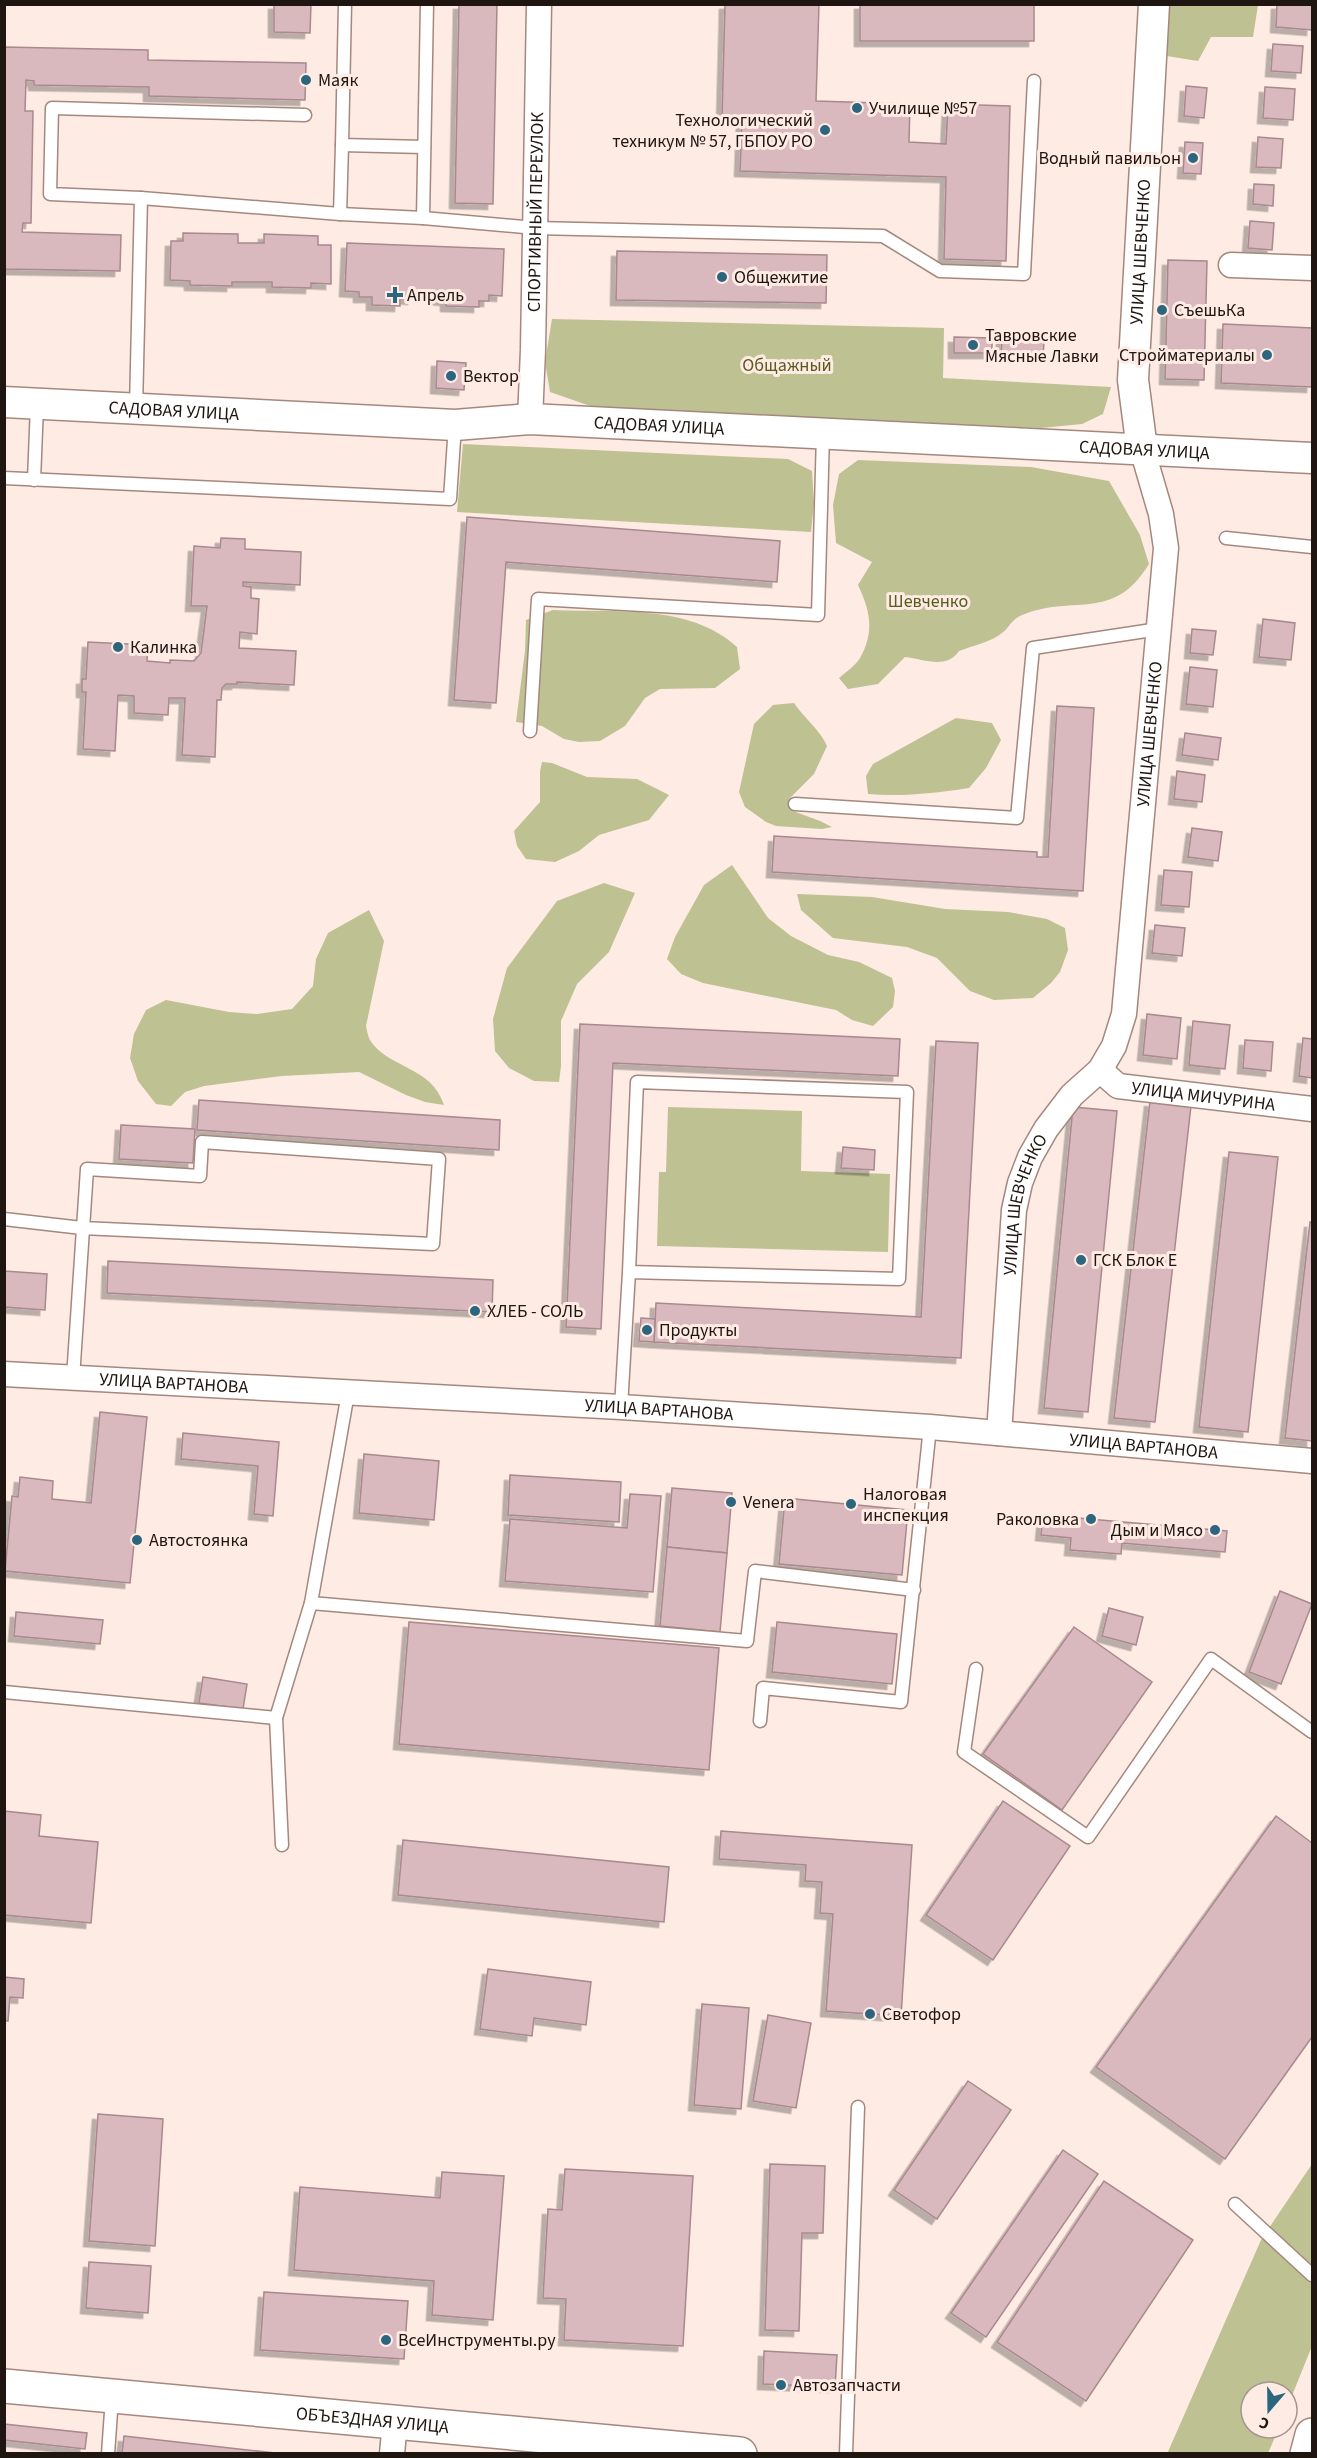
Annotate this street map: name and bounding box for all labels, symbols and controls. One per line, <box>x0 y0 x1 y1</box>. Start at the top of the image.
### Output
place label: Маяк <box>318 68 358 93</box>
marker: Маяк <box>299 73 313 87</box>
place label: Училище №57 <box>869 96 977 121</box>
marker: Училище №57 <box>850 101 864 115</box>
place label: Технологический техникум № 57, ГБПОУ РО <box>612 108 813 154</box>
street label: СПОРТИВНЫЙ ПЕРЕУЛОК <box>522 111 550 312</box>
marker: Технологический техникум № 57, ГБПОУ РО <box>818 123 832 137</box>
place label: Водный павильон <box>1038 146 1181 171</box>
marker: Водный павильон <box>1186 151 1200 165</box>
street label: УЛИЦА ШЕВЧЕНКО <box>1124 178 1157 325</box>
place label: Общежитие <box>734 265 828 290</box>
marker: Общежитие <box>715 270 729 284</box>
place label: Апрель <box>407 283 464 308</box>
marker: Апрель <box>388 288 402 302</box>
place label: СъешьКа <box>1174 298 1245 323</box>
marker: СъешьКа <box>1155 303 1169 317</box>
place label: Тавровские Мясные Лавки <box>985 323 1099 369</box>
marker: Тавровские Мясные Лавки <box>966 338 980 352</box>
place label: Стройматериалы <box>1119 343 1255 368</box>
marker: Стройматериалы <box>1260 348 1274 362</box>
park label: Общажный <box>742 353 832 378</box>
place label: Вектор <box>463 364 519 389</box>
marker: Вектор <box>444 369 458 383</box>
street label: САДОВАЯ УЛИЦА <box>108 395 240 427</box>
street label: САДОВАЯ УЛИЦА <box>593 410 725 442</box>
street label: САДОВАЯ УЛИЦА <box>1079 434 1210 466</box>
park label: Шевченко <box>888 589 968 614</box>
place label: Калинка <box>130 635 197 660</box>
marker: Калинка <box>111 640 125 654</box>
street label: УЛИЦА ШЕВЧЕНКО <box>1131 660 1169 808</box>
street label: УЛИЦА МИЧУРИНА <box>1130 1076 1277 1118</box>
street label: УЛИЦА ШЕВЧЕНКО <box>998 1129 1054 1276</box>
place label: ГСК Блок Е <box>1093 1248 1177 1273</box>
marker: ГСК Блок Е <box>1074 1253 1088 1267</box>
place label: ХЛЕБ - СОЛЬ <box>487 1299 584 1324</box>
marker: ХЛЕБ - СОЛЬ <box>468 1304 482 1318</box>
place label: Продукты <box>659 1318 737 1343</box>
marker: Продукты <box>640 1323 654 1337</box>
street label: УЛИЦА ВАРТАНОВА <box>99 1367 249 1400</box>
street label: УЛИЦА ВАРТАНОВА <box>584 1393 734 1427</box>
street label: УЛИЦА ВАРТАНОВА <box>1068 1427 1219 1466</box>
place label: Налоговая инспекция <box>863 1482 949 1528</box>
place label: Venera <box>743 1490 795 1515</box>
marker: Venera <box>724 1495 738 1509</box>
marker: Налоговая инспекция <box>844 1497 858 1511</box>
place label: Раколовка <box>996 1507 1079 1532</box>
marker: Раколовка <box>1084 1512 1098 1526</box>
place label: Дым и Мясо <box>1111 1518 1203 1543</box>
marker: Дым и Мясо <box>1208 1523 1222 1537</box>
place label: Автостоянка <box>149 1528 248 1553</box>
marker: Автостоянка <box>130 1533 144 1547</box>
place label: Светофор <box>882 2002 961 2027</box>
marker: Светофор <box>863 2007 877 2021</box>
place label: ВсеИнструменты.ру <box>398 2328 556 2353</box>
marker: ВсеИнструменты.ру <box>379 2333 393 2347</box>
place label: Автозапчасти <box>793 2373 901 2398</box>
marker: Автозапчасти <box>774 2378 788 2392</box>
north arrow <box>1239 2380 1299 2440</box>
street label: ОБЪЕЗДНАЯ УЛИЦА <box>295 2401 450 2440</box>
text: С <box>1256 2411 1272 2435</box>

